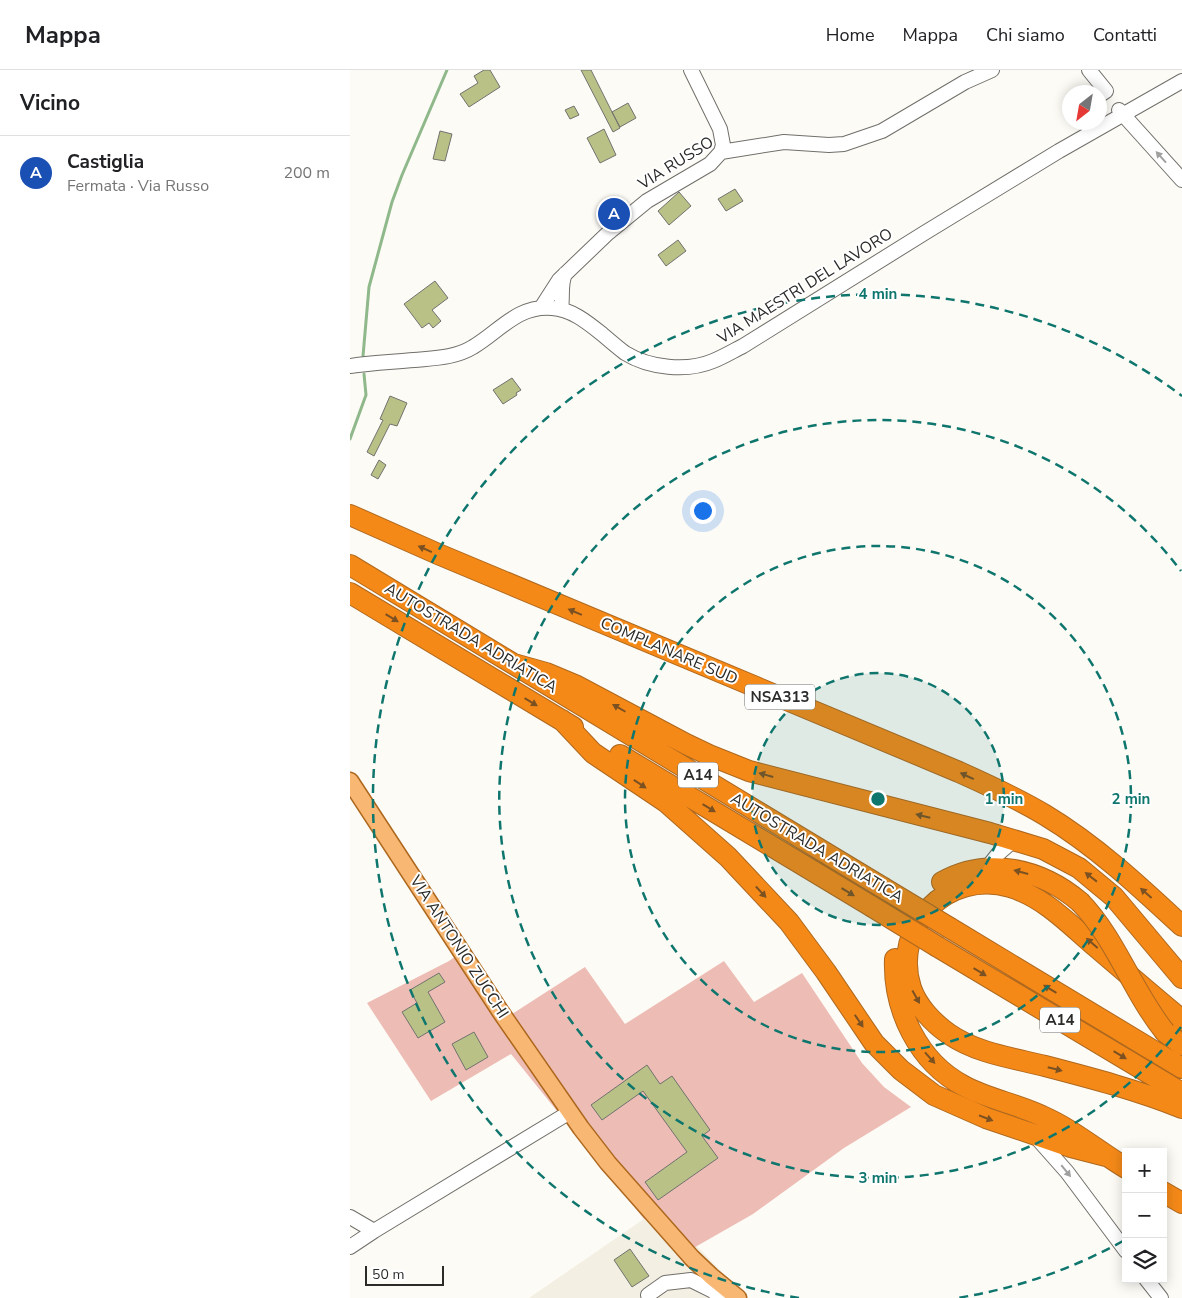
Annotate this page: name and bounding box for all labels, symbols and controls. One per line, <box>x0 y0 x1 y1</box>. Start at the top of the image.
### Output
text: Mappa <box>25 19 101 51</box>
text: Home <box>826 23 874 47</box>
text: Mappa <box>902 23 958 47</box>
text: Chi siamo <box>986 23 1065 47</box>
text: Contatti <box>1093 23 1157 47</box>
north arrow <box>1062 85 1107 130</box>
text: Vicino <box>20 89 80 117</box>
street label: VIA RUSSO <box>633 131 718 195</box>
text: Castiglia <box>67 149 144 175</box>
one-way arrow <box>1155 152 1167 164</box>
text: A <box>30 162 42 184</box>
text: 200 m <box>283 162 330 184</box>
text: Fermata · Via Russo <box>67 175 209 197</box>
pin: A <box>598 195 630 233</box>
street label: VIA MAESTRI DEL LAVORO <box>712 223 897 350</box>
text: 4 min <box>859 284 897 304</box>
your location <box>690 498 716 524</box>
one-way arrow <box>418 544 432 552</box>
street label: AUTOSTRADA ADRIATICA <box>380 578 562 699</box>
one-way arrow <box>568 607 582 615</box>
street label: COMPLANARE SUD <box>597 612 741 690</box>
one-way arrow <box>385 613 398 622</box>
road number: NSA313 <box>745 684 815 710</box>
one-way arrow <box>525 697 538 706</box>
one-way arrow <box>611 704 626 712</box>
road number: A14 <box>678 762 718 788</box>
one-way arrow <box>758 771 773 779</box>
one-way arrow <box>960 771 974 779</box>
one-way arrow <box>633 779 647 789</box>
street label: AUTOSTRADA ADRIATICA <box>726 788 908 909</box>
text: 1 min <box>985 789 1023 809</box>
text: 2 min <box>1112 789 1150 809</box>
centre of rings <box>869 790 887 808</box>
one-way arrow <box>702 804 715 813</box>
one-way arrow <box>916 811 931 819</box>
one-way arrow <box>1014 867 1029 875</box>
street label: VIA ANTONIO ZUCCHI <box>404 870 514 1023</box>
one-way arrow <box>1084 872 1098 882</box>
one-way arrow <box>755 886 766 899</box>
one-way arrow <box>842 888 855 897</box>
one-way arrow <box>1140 888 1152 899</box>
one-way arrow <box>1086 937 1098 949</box>
one-way arrow <box>974 967 987 976</box>
one-way arrow <box>1044 984 1057 993</box>
one-way arrow <box>912 990 920 1005</box>
road number: A14 <box>1040 1008 1080 1032</box>
one-way arrow <box>854 1014 864 1028</box>
one-way arrow <box>1113 1051 1126 1060</box>
one-way arrow <box>924 1052 936 1064</box>
one-way arrow <box>1048 1065 1063 1073</box>
one-way arrow <box>978 1114 993 1122</box>
map controls <box>1122 1148 1167 1283</box>
button: + <box>1122 1148 1167 1193</box>
one-way arrow <box>1061 1164 1072 1177</box>
text: 3 min <box>859 1168 897 1188</box>
button: − <box>1122 1193 1167 1238</box>
button: layers <box>1122 1238 1167 1283</box>
scale bar <box>365 1263 444 1286</box>
text: 50 m <box>372 1265 404 1284</box>

